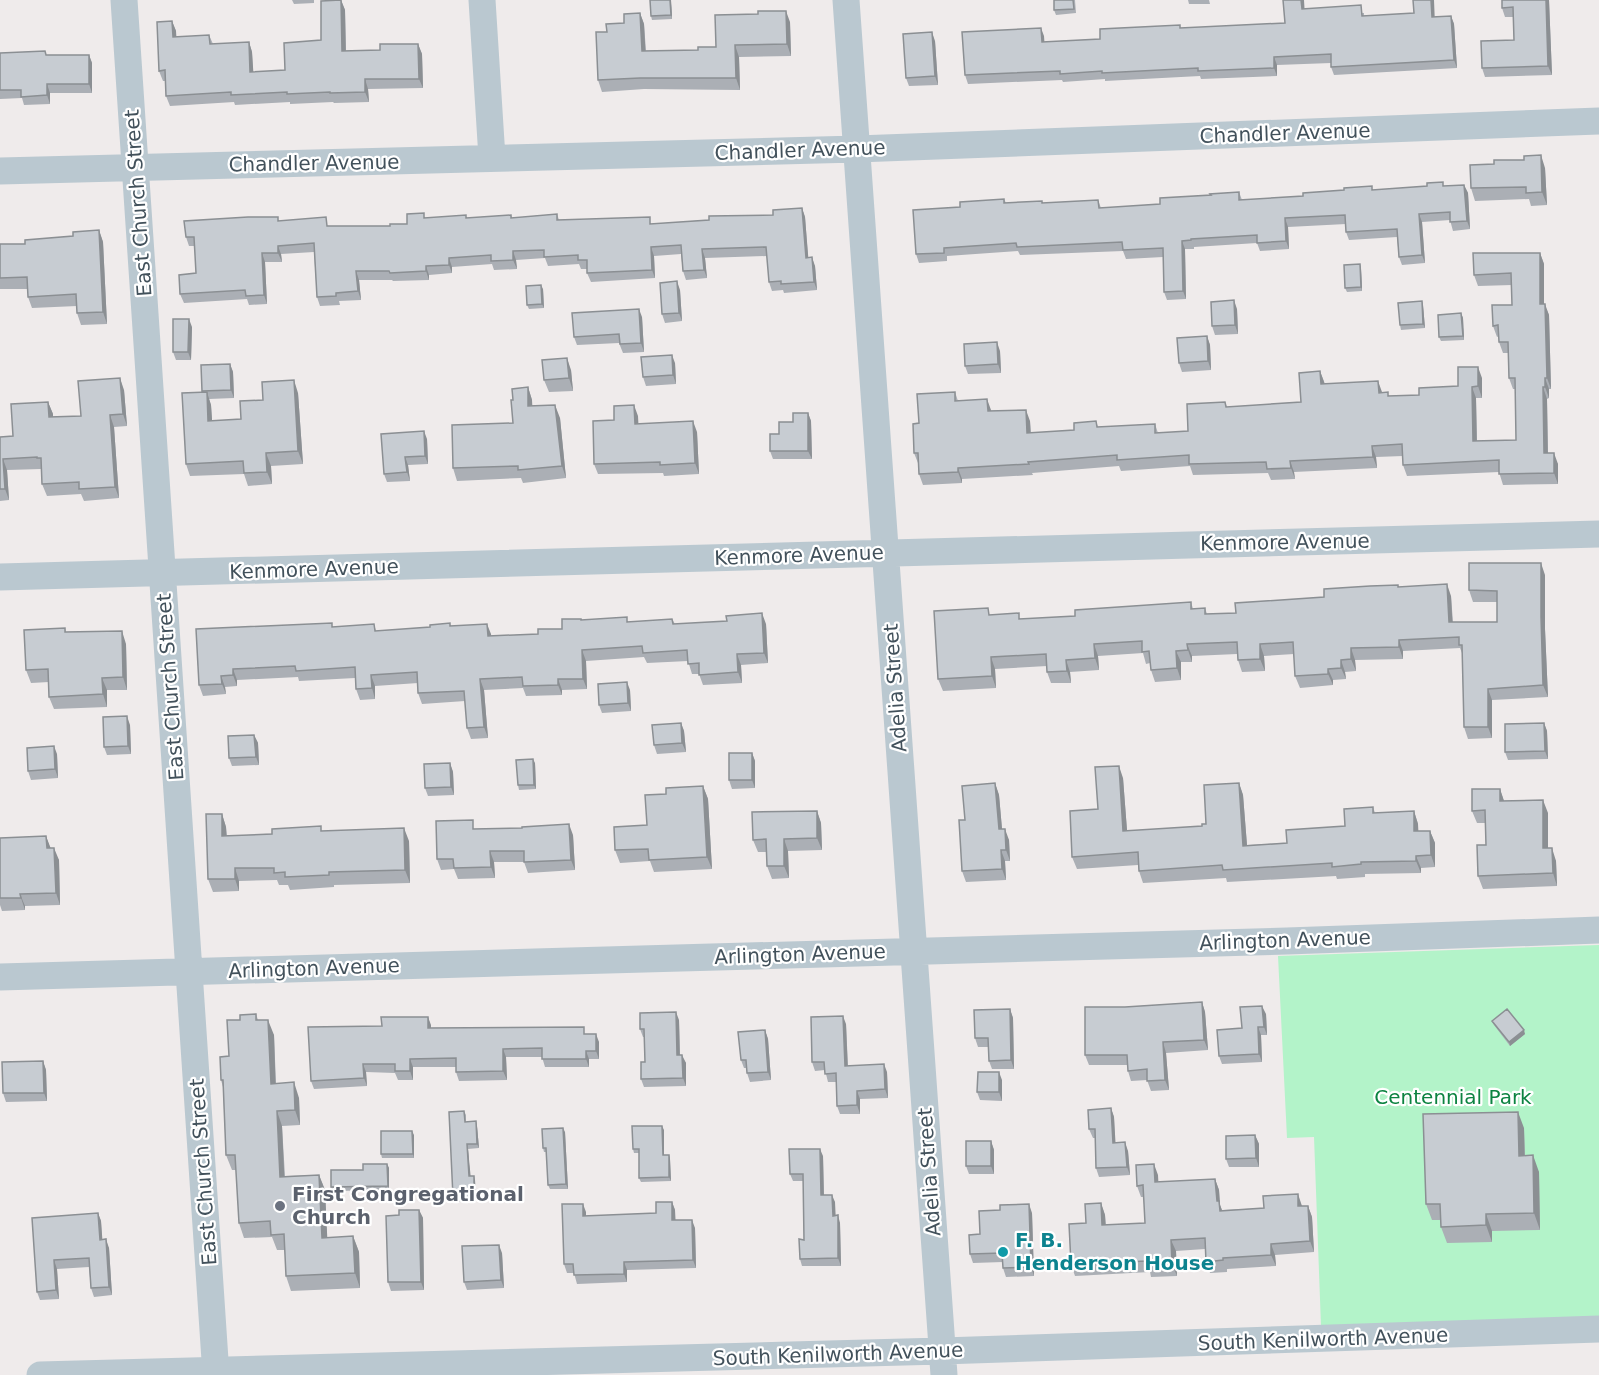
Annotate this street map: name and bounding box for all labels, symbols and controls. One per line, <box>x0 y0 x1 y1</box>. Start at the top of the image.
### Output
street label: East Church Street <box>119 109 157 297</box>
street label: Chandler Avenue <box>1199 118 1371 148</box>
street label: Chandler Avenue <box>714 135 886 165</box>
street label: Chandler Avenue <box>228 150 400 176</box>
street label: Kenmore Avenue <box>1200 529 1370 555</box>
street label: Kenmore Avenue <box>714 540 884 570</box>
street label: Kenmore Avenue <box>229 554 399 584</box>
street label: East Church Street <box>151 593 189 781</box>
street label: Adelia Street <box>879 623 911 753</box>
street label: Arlington Avenue <box>1199 925 1371 955</box>
street label: Arlington Avenue <box>714 939 886 969</box>
street label: Arlington Avenue <box>228 953 400 983</box>
street label: East Church Street <box>184 1078 222 1266</box>
park label: Centennial Park <box>1374 1085 1532 1109</box>
street label: Adelia Street <box>913 1107 945 1237</box>
place label: First Congregational Church <box>292 1182 524 1229</box>
marker: First Congregational Church <box>273 1199 287 1213</box>
place label: F. B. Henderson House <box>1015 1228 1214 1275</box>
marker: F. B. Henderson House <box>996 1245 1010 1259</box>
street label: South Kenilworth Avenue <box>1197 1323 1449 1355</box>
street label: South Kenilworth Avenue <box>712 1338 964 1370</box>

